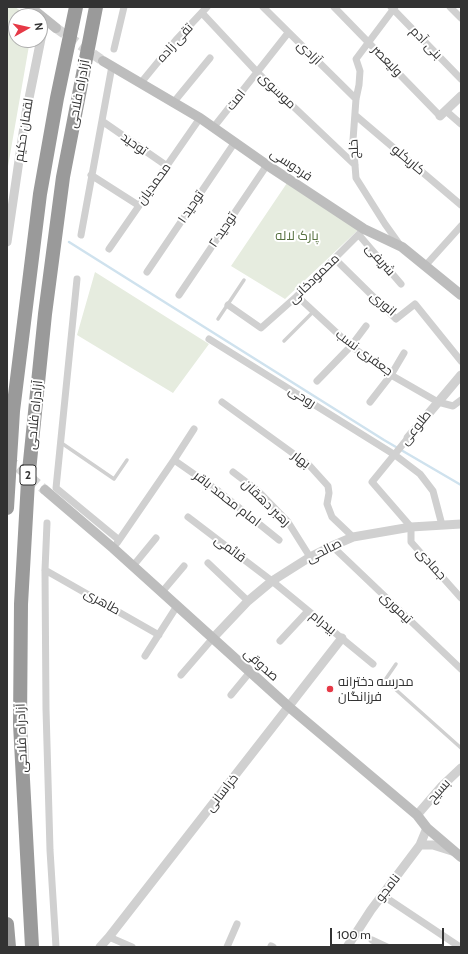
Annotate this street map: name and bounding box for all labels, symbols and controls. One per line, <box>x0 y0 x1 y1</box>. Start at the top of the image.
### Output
north arrow <box>8 8 48 48</box>
street label: تقی زاده <box>153 20 197 66</box>
text: N <box>31 22 46 31</box>
street label: بنی آدم <box>407 23 445 63</box>
street label: آزادی <box>293 38 325 68</box>
street label: ولیعصر <box>368 42 406 80</box>
street label: آزادراه فلاحی <box>65 58 93 130</box>
street label: موسوی <box>255 69 299 113</box>
street label: امت <box>223 86 249 114</box>
street label: لقمان حکیم <box>11 97 37 163</box>
street label: توحید <box>118 129 150 159</box>
street label: خلج <box>346 139 362 159</box>
street label: کاریکلو <box>388 142 428 178</box>
street label: فردوسی <box>267 145 315 185</box>
street label: محمدیان <box>134 160 174 208</box>
street label: توحید ۱ <box>174 188 208 226</box>
street label: توحید ۲ <box>206 210 240 250</box>
park label: پارک لاله <box>275 228 319 244</box>
street label: شریفی <box>362 241 398 279</box>
street label: محمودخانی <box>285 251 343 307</box>
street label: انوری <box>367 288 399 320</box>
street label: جعفری نسب <box>332 326 396 380</box>
street label: آزادراه فلاحی <box>24 380 46 450</box>
street label: روحی <box>285 383 319 411</box>
street label: طلوعی <box>397 407 435 449</box>
street label: بهار <box>289 448 313 472</box>
road number: 2 <box>20 465 36 485</box>
street label: امام محمد باقر <box>190 468 264 530</box>
street label: رهبر دهقان <box>238 476 294 530</box>
street label: قائمی <box>211 532 249 566</box>
street label: صالحی <box>304 536 344 566</box>
street label: جمادی <box>413 545 449 583</box>
street label: طاهری <box>81 585 123 619</box>
street label: تیموری <box>377 589 415 627</box>
street label: بیدرام <box>307 608 339 638</box>
street label: صدوقی <box>240 645 282 685</box>
place label: مدرسه دخترانه فرزانگان <box>338 674 414 705</box>
marker: مدرسه دخترانه فرزانگان <box>325 684 335 694</box>
street label: آزادراه فلاحی <box>13 703 31 773</box>
street label: خراسانی <box>202 771 242 815</box>
street label: بسیح <box>424 776 454 806</box>
street label: نامجو <box>372 871 404 905</box>
scale bar <box>332 920 446 946</box>
text: 100 m <box>337 927 371 942</box>

